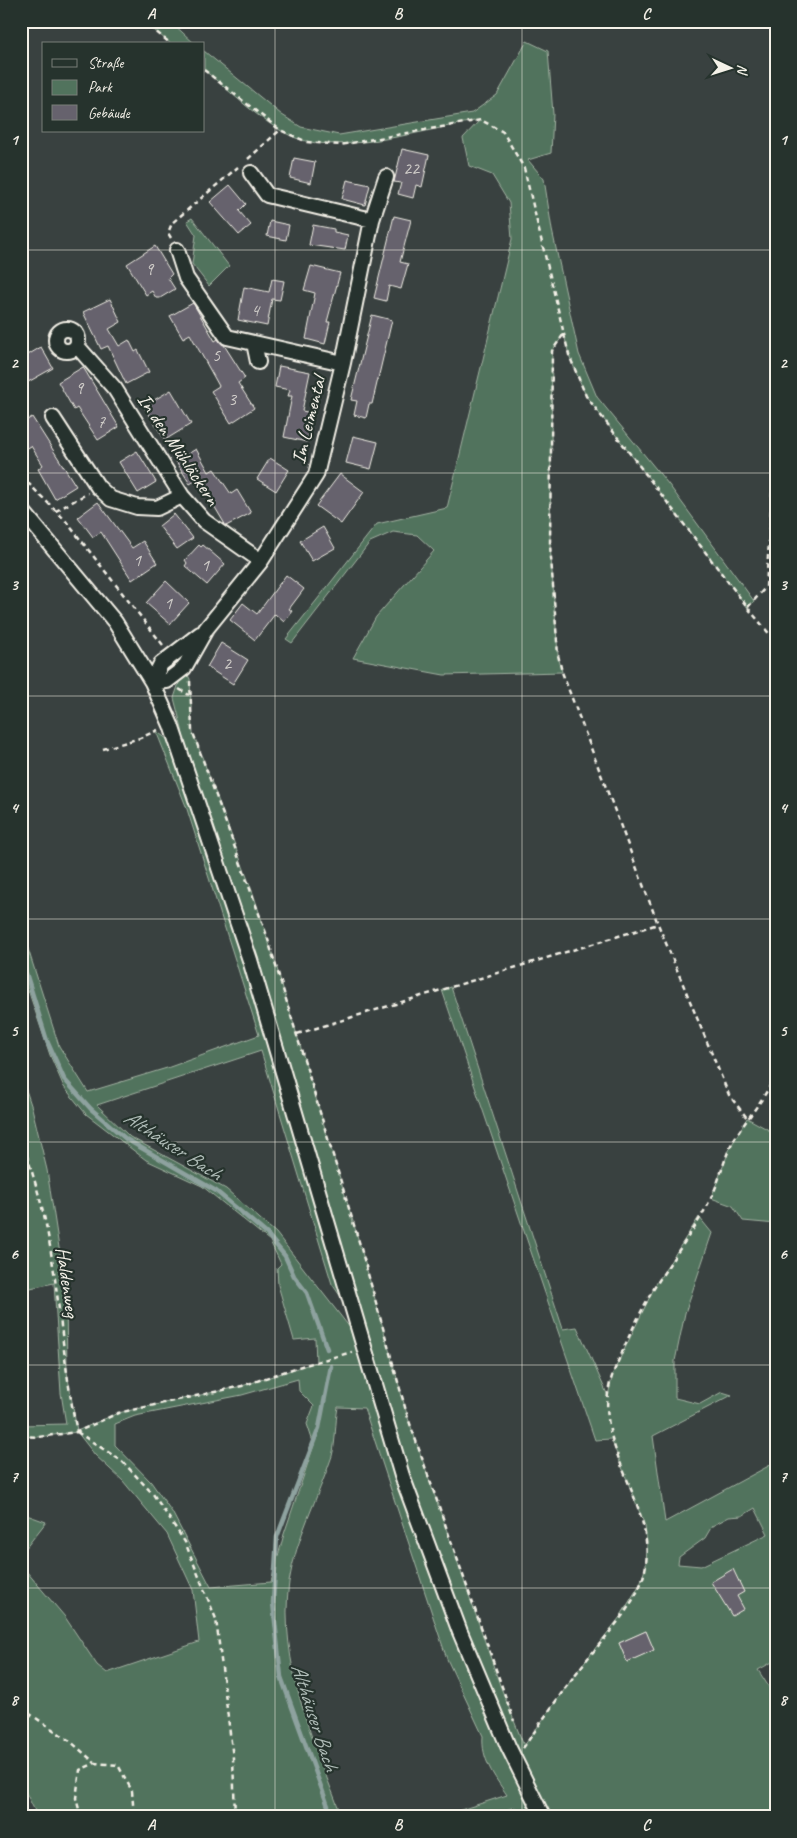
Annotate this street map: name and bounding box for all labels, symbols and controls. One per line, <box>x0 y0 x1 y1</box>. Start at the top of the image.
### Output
text: A <box>147 4 157 24</box>
text: B <box>394 4 404 24</box>
text: C <box>642 4 652 24</box>
legend <box>42 42 205 132</box>
north arrow <box>704 42 754 92</box>
text: Straße <box>88 54 124 73</box>
text: N <box>734 64 751 76</box>
text: Park <box>88 78 113 97</box>
text: Gebäude <box>88 104 131 123</box>
text: 1 <box>10 130 19 150</box>
text: 1 <box>779 130 788 150</box>
house number: 22 <box>403 157 421 179</box>
house number: 9 <box>145 258 155 280</box>
house number: 4 <box>251 299 261 321</box>
house number: 5 <box>212 344 221 366</box>
text: 2 <box>10 353 19 373</box>
text: 2 <box>779 353 788 373</box>
street label: Im Leimental <box>286 370 332 466</box>
house number: 9 <box>75 377 85 399</box>
street label: In den Mühläckern <box>132 388 226 511</box>
house number: 3 <box>228 388 238 410</box>
house number: 7 <box>97 411 106 433</box>
house number: 1 <box>133 549 142 571</box>
house number: 1 <box>201 554 210 576</box>
text: 3 <box>10 575 19 595</box>
text: 3 <box>779 575 788 595</box>
house number: 1 <box>164 592 173 614</box>
house number: 2 <box>223 652 233 674</box>
text: 4 <box>10 798 19 818</box>
text: 4 <box>779 798 788 818</box>
text: 5 <box>11 1021 20 1041</box>
text: 5 <box>780 1021 789 1041</box>
water label: Althäuser Bach <box>119 1104 229 1187</box>
text: 6 <box>10 1244 19 1264</box>
text: 6 <box>779 1244 788 1264</box>
street label: Haldenweg <box>50 1245 85 1321</box>
text: 7 <box>10 1467 19 1487</box>
text: 7 <box>779 1467 788 1487</box>
water label: Althäuser Bach <box>285 1660 345 1776</box>
text: 8 <box>10 1690 19 1710</box>
text: 8 <box>779 1690 788 1710</box>
text: A <box>147 1815 157 1835</box>
text: B <box>394 1815 404 1835</box>
text: C <box>642 1815 652 1835</box>

